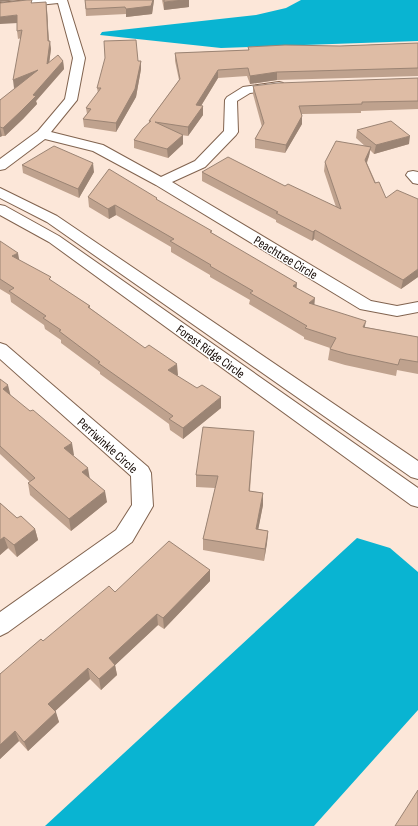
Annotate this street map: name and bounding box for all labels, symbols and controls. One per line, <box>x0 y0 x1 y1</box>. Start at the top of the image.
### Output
street label: Peachtree Circle <box>251 233 320 283</box>
street label: Forest Ridge Circle <box>173 322 248 382</box>
street label: Perriwinkle Circle <box>74 414 141 477</box>

